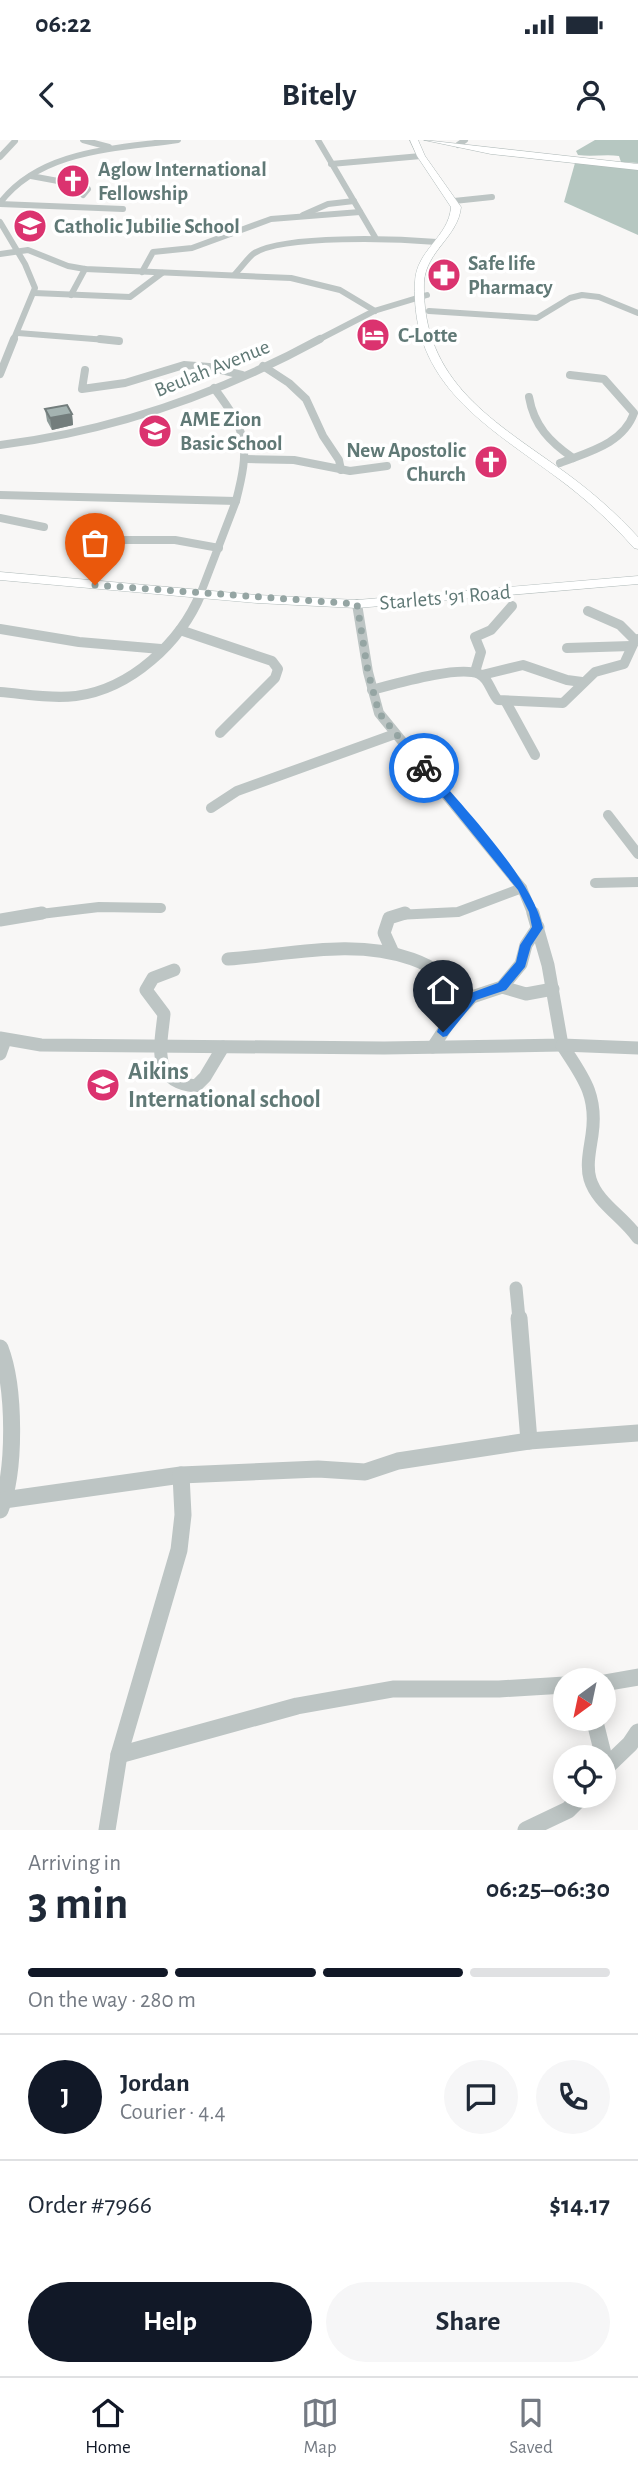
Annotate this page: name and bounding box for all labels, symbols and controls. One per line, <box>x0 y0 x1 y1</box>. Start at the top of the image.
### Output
text: 06:22 <box>35 11 92 37</box>
icon: back <box>28 76 66 114</box>
icon: person <box>572 76 610 114</box>
text: Bitely <box>281 79 357 111</box>
place label: Aglow International Fellowship <box>98 159 267 204</box>
church icon: Aglow International Fellowship <box>54 162 92 200</box>
school or university icon: Catholic Jubilie School <box>11 207 49 245</box>
place label: Catholic Jubilie School <box>54 216 240 237</box>
place label: Safe life Pharmacy <box>468 253 553 298</box>
pharmacy icon: Safe life Pharmacy <box>425 256 463 294</box>
hotel icon: C-Lotte <box>354 316 392 354</box>
place label: C-Lotte <box>398 325 457 346</box>
street label: Beulah Avenue <box>152 336 273 401</box>
place label: AME Zion Basic School <box>180 409 283 454</box>
school or university icon: AME Zion Basic School <box>136 412 174 450</box>
place label: New Apostolic Church <box>346 440 466 485</box>
church icon: New Apostolic Church <box>472 443 510 481</box>
pin <box>65 513 125 585</box>
icon: bag <box>76 524 114 562</box>
street label: Starlets '91 Road <box>379 581 512 614</box>
courier <box>389 733 459 803</box>
icon: bike <box>405 749 443 787</box>
pin <box>413 960 473 1032</box>
icon: home <box>424 971 462 1009</box>
place label: Aikins International school <box>128 1060 321 1112</box>
school or university icon: Aikins International school <box>84 1066 122 1104</box>
north arrow <box>553 1668 616 1731</box>
map controls <box>553 1668 616 1808</box>
button: locate <box>553 1745 616 1808</box>
text: Arriving in <box>28 1852 121 1875</box>
text: 06:25–06:30 <box>486 1876 610 1902</box>
text: 3 min <box>28 1881 128 1927</box>
text: On the way · 280 m <box>28 1989 196 2012</box>
button: chat <box>444 2060 518 2134</box>
button: phone <box>536 2060 610 2134</box>
text: Jordan <box>120 2070 190 2096</box>
text: J <box>61 2084 69 2110</box>
text: Courier · 4.4 <box>120 2101 226 2124</box>
text: Order #7966 <box>28 2192 152 2218</box>
text: $14.17 <box>549 2192 610 2218</box>
button: Help <box>28 2282 312 2362</box>
button: Share <box>326 2282 610 2362</box>
tab: Home <box>85 2394 131 2459</box>
tab: Map <box>301 2394 339 2459</box>
tab: Saved <box>509 2394 553 2459</box>

